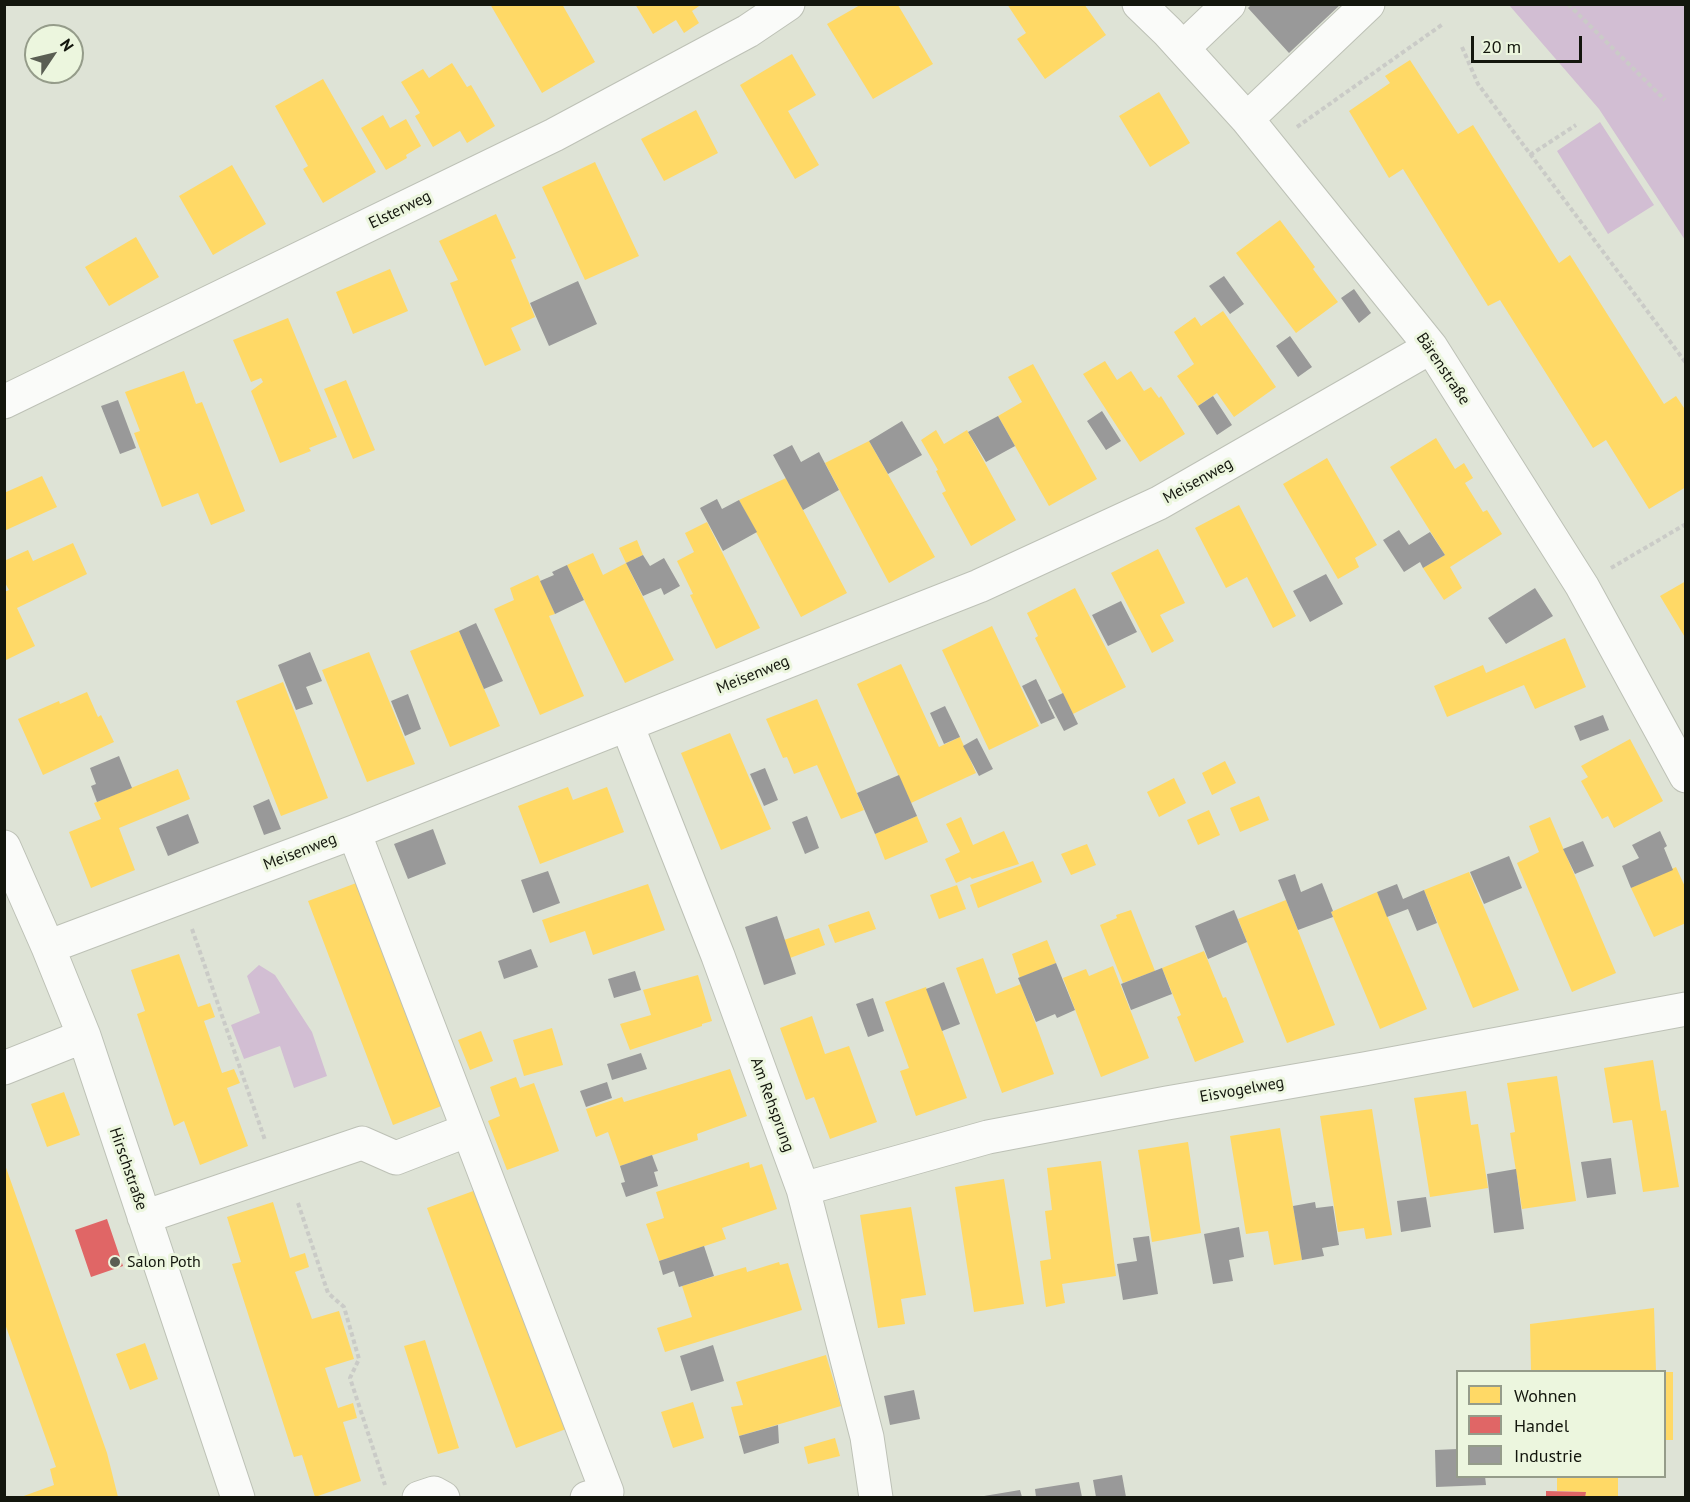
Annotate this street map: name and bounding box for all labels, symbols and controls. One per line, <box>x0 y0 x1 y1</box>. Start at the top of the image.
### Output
north arrow <box>24 24 84 84</box>
scale bar <box>1474 24 1585 62</box>
text: N <box>56 35 78 55</box>
text: 20 m <box>1482 35 1521 58</box>
street label: Elsterweg <box>366 187 434 233</box>
street label: Bärenstraße <box>1412 329 1474 409</box>
street label: Meisenweg <box>1160 454 1236 508</box>
street label: Meisenweg <box>714 652 792 698</box>
street label: Meisenweg <box>261 829 339 875</box>
street label: Am Rehsprung <box>746 1055 798 1155</box>
street label: Eisvogelweg <box>1198 1073 1286 1107</box>
street label: Hirschstraße <box>105 1125 151 1213</box>
place label: Salon Poth <box>127 1252 201 1272</box>
marker: Salon Poth <box>108 1255 122 1269</box>
legend <box>1456 1370 1666 1478</box>
text: Wohnen <box>1514 1384 1576 1407</box>
text: Handel <box>1514 1414 1569 1437</box>
text: Industrie <box>1514 1444 1582 1467</box>

